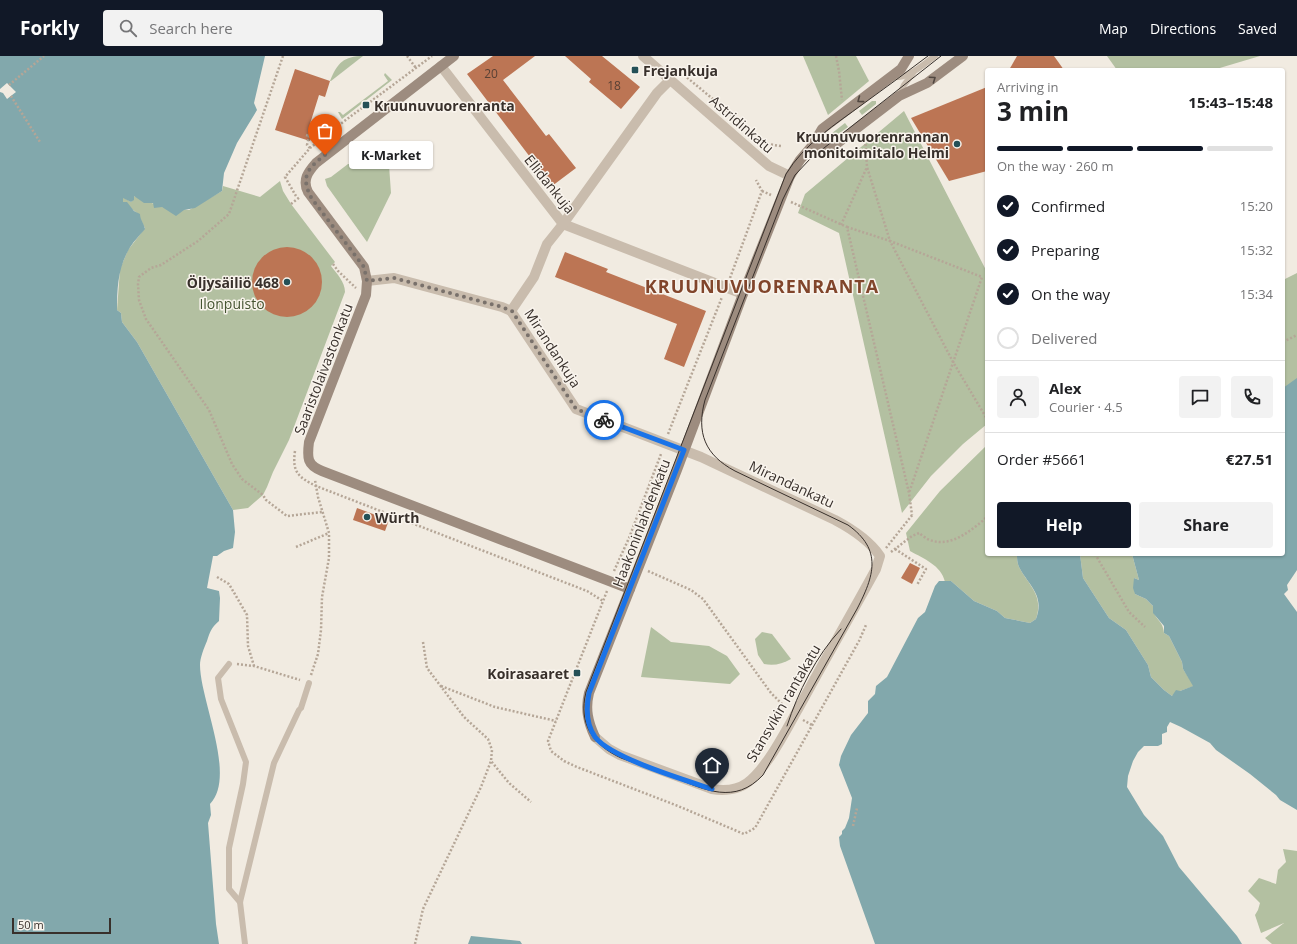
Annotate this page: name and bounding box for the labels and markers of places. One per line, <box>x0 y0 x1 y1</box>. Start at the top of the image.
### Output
place label: Frejankuja <box>643 61 718 80</box>
marker: Frejankuja <box>630 65 640 75</box>
place label: Kruunuvuorenranta <box>374 96 515 115</box>
marker: Kruunuvuorenranta <box>361 100 371 110</box>
pin <box>308 114 342 155</box>
place label: Kruunuvuorenrannan monitoimitalo Helmi <box>796 127 949 162</box>
marker: Kruunuvuorenrannan monitoimitalo Helmi <box>952 139 962 149</box>
callout: K-Market <box>349 141 433 169</box>
place label: Öljysäiliö 468 <box>187 273 279 292</box>
marker: Öljysäiliö 468 <box>282 277 292 287</box>
place label: Würth <box>375 508 419 527</box>
marker: Würth <box>362 512 372 522</box>
place label: Koirasaaret <box>487 664 569 683</box>
marker: Koirasaaret <box>572 668 582 678</box>
pin <box>695 748 729 789</box>

